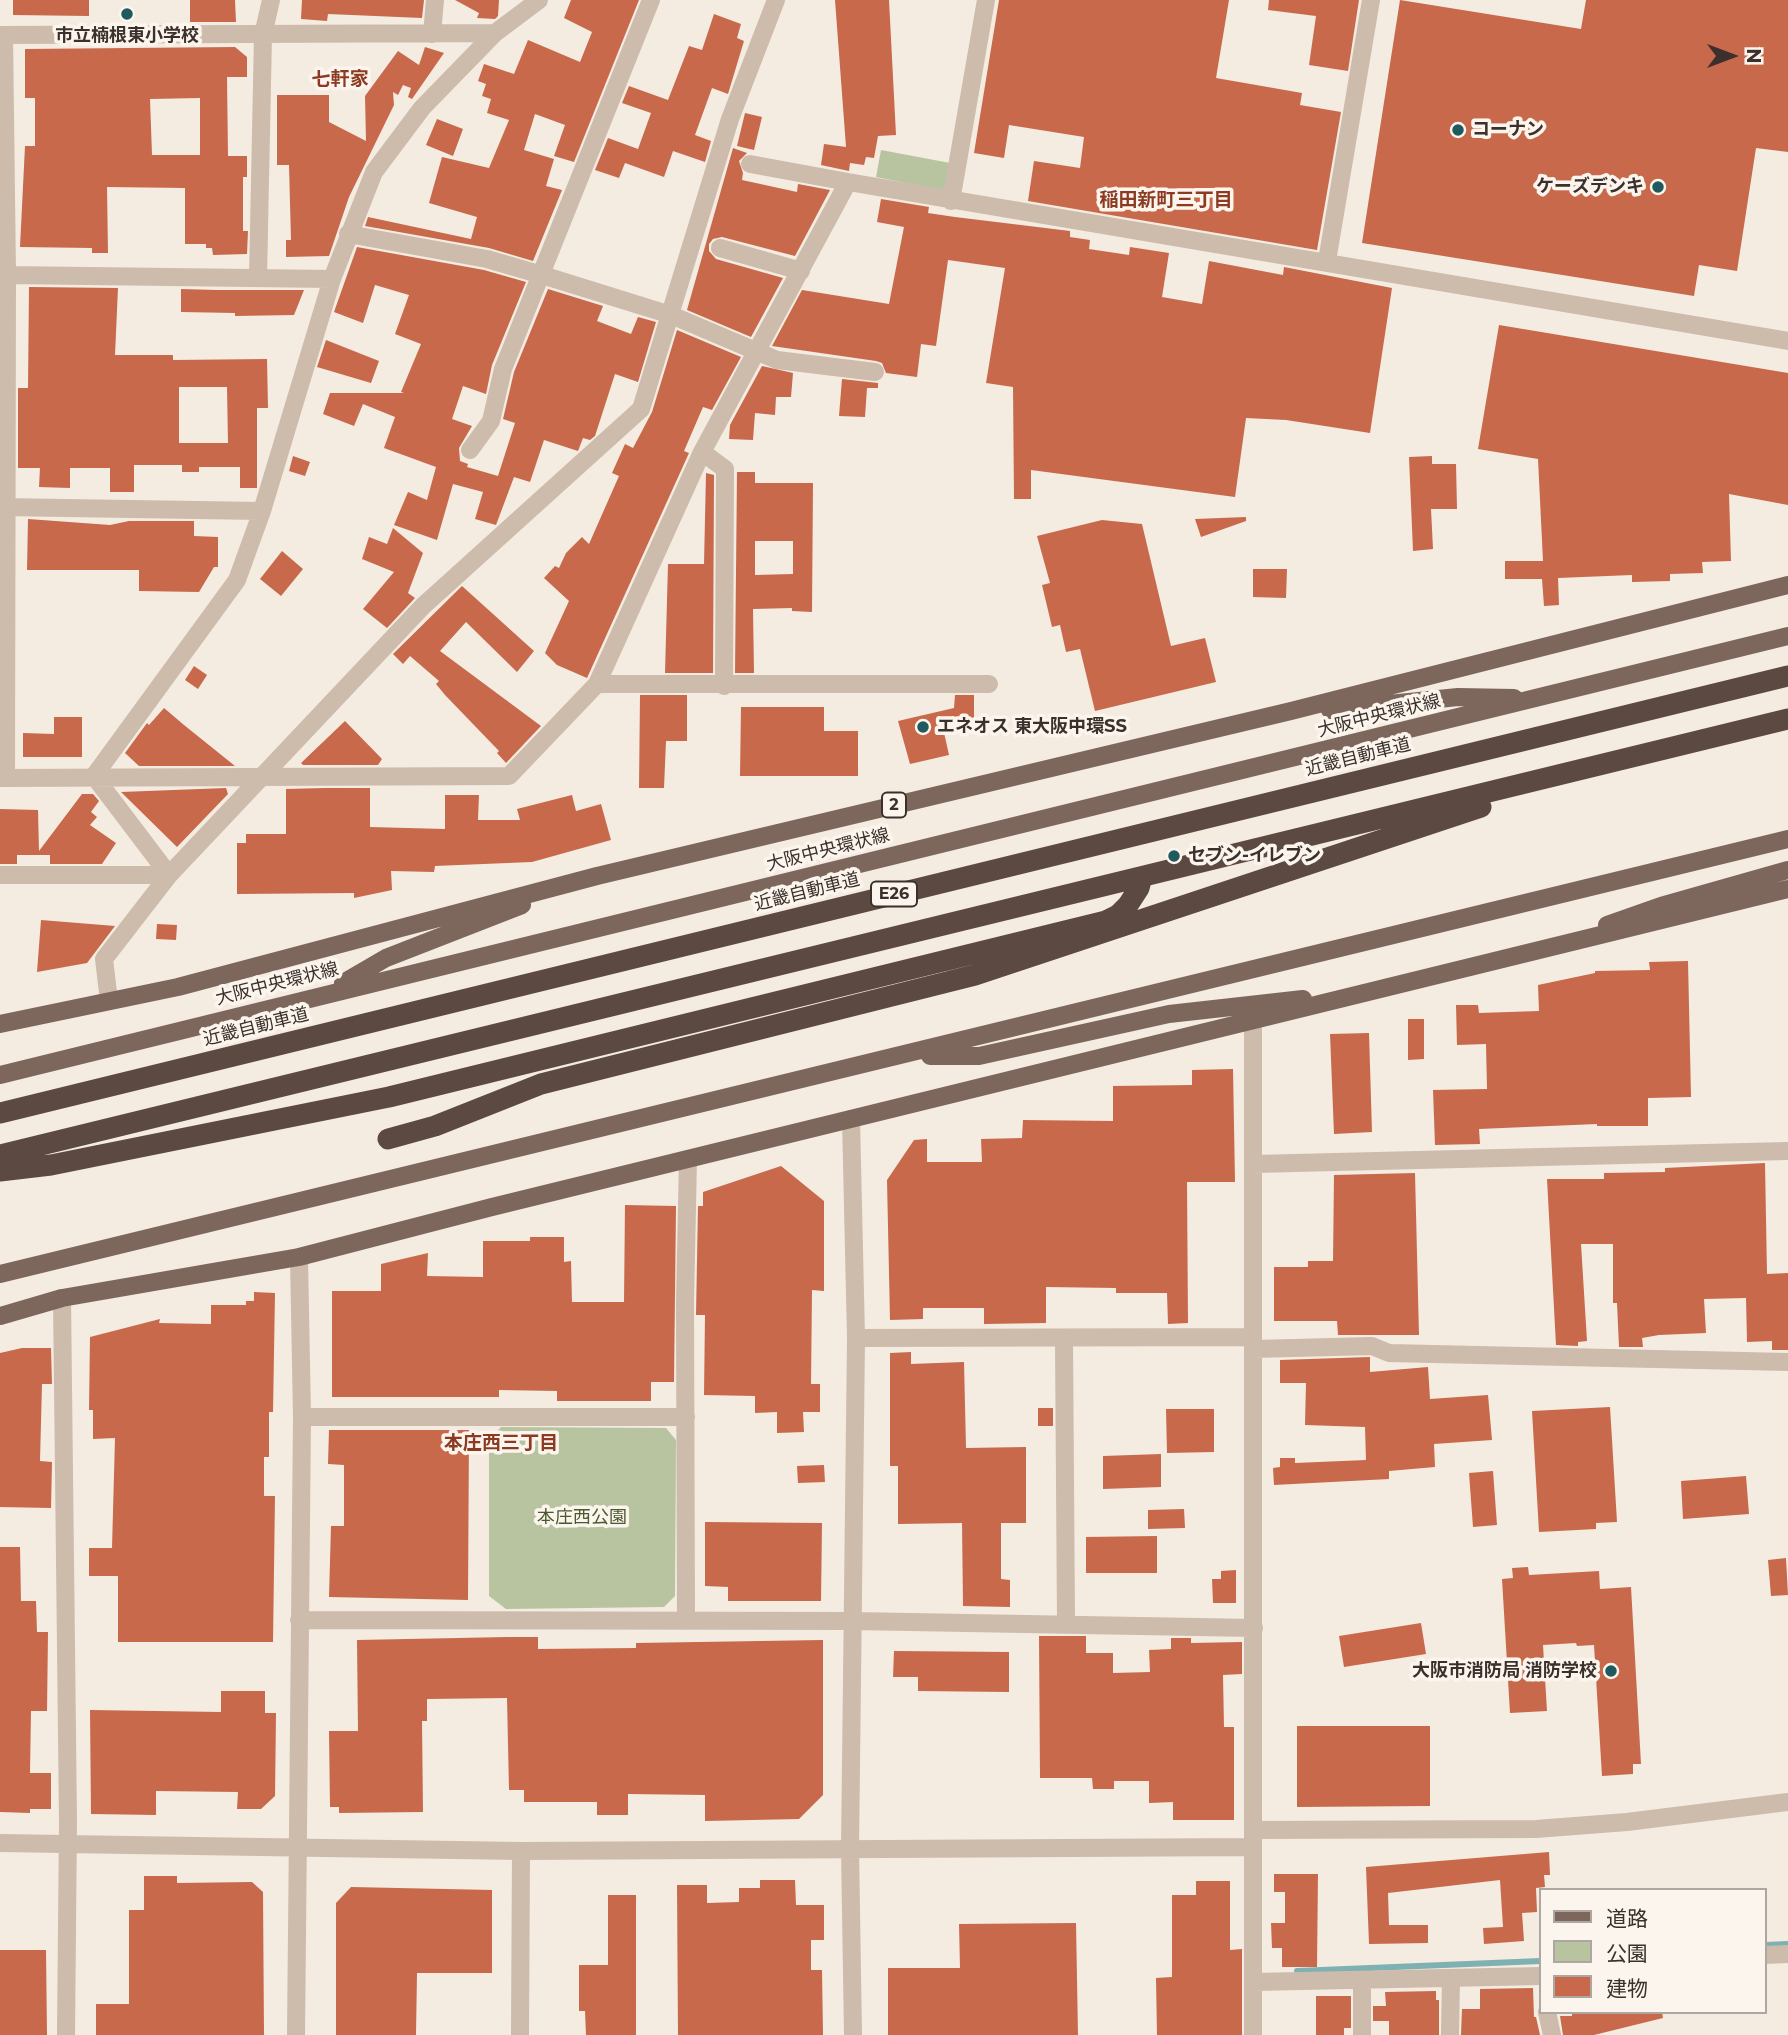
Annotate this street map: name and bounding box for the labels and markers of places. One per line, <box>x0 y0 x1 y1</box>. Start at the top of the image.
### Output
marker: 市立楠根東小学校 <box>119 6 135 22</box>
place label: 市立楠根東小学校 <box>55 25 199 47</box>
place label: コーナン <box>1472 119 1544 141</box>
marker: コーナン <box>1450 122 1466 138</box>
place label: ケーズデンキ <box>1536 176 1644 198</box>
marker: ケーズデンキ <box>1650 179 1666 195</box>
place label: エネオス 東大阪中環SS <box>937 716 1127 738</box>
marker: エネオス 東大阪中環SS <box>915 719 931 735</box>
place label: セブン-イレブン <box>1188 845 1321 867</box>
marker: セブン-イレブン <box>1166 848 1182 864</box>
place label: 大阪市消防局 消防学校 <box>1412 1660 1597 1682</box>
marker: 大阪市消防局 消防学校 <box>1603 1663 1619 1679</box>

